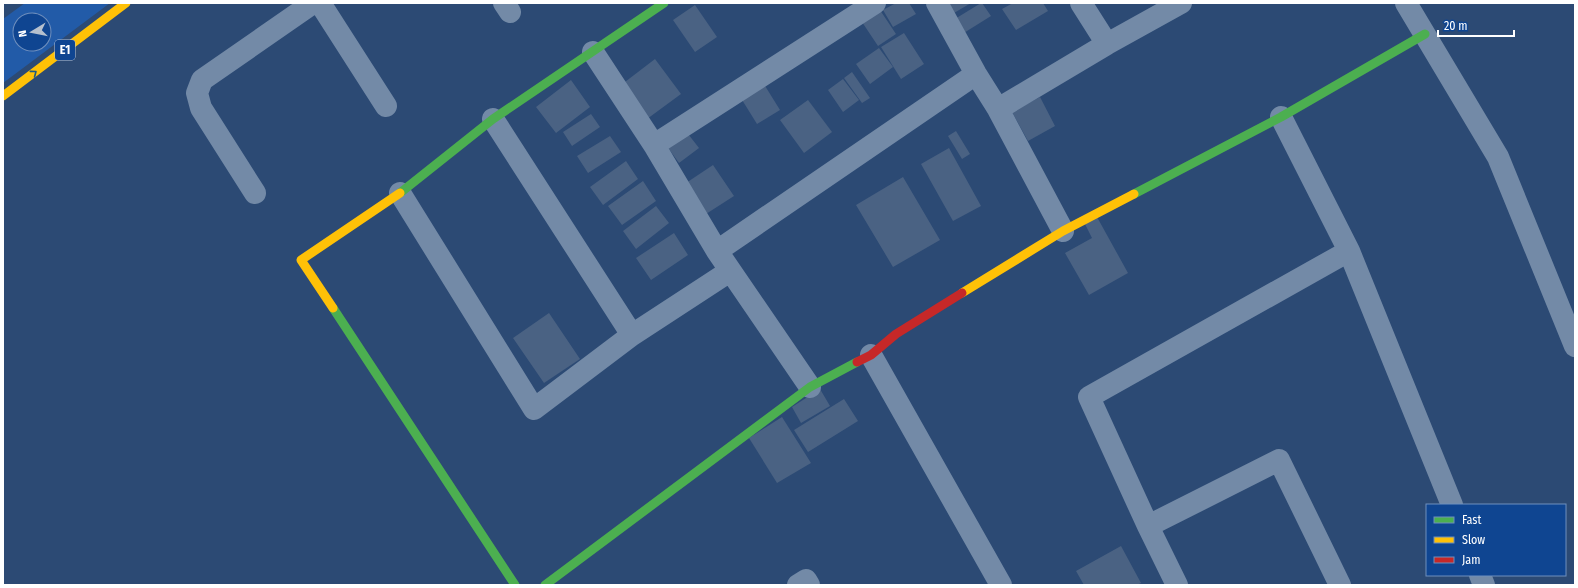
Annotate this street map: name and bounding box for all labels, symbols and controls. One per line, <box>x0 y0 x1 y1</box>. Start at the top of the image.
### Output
north arrow <box>12 12 52 52</box>
scale bar <box>1438 12 1514 38</box>
text: 20 m <box>1444 19 1468 33</box>
text: N <box>16 29 30 38</box>
road number: E1 <box>55 40 75 60</box>
one-way arrow <box>30 71 37 78</box>
legend <box>1426 504 1566 576</box>
text: Fast <box>1462 513 1481 527</box>
text: Slow <box>1462 533 1485 547</box>
text: Jam <box>1462 553 1480 567</box>

